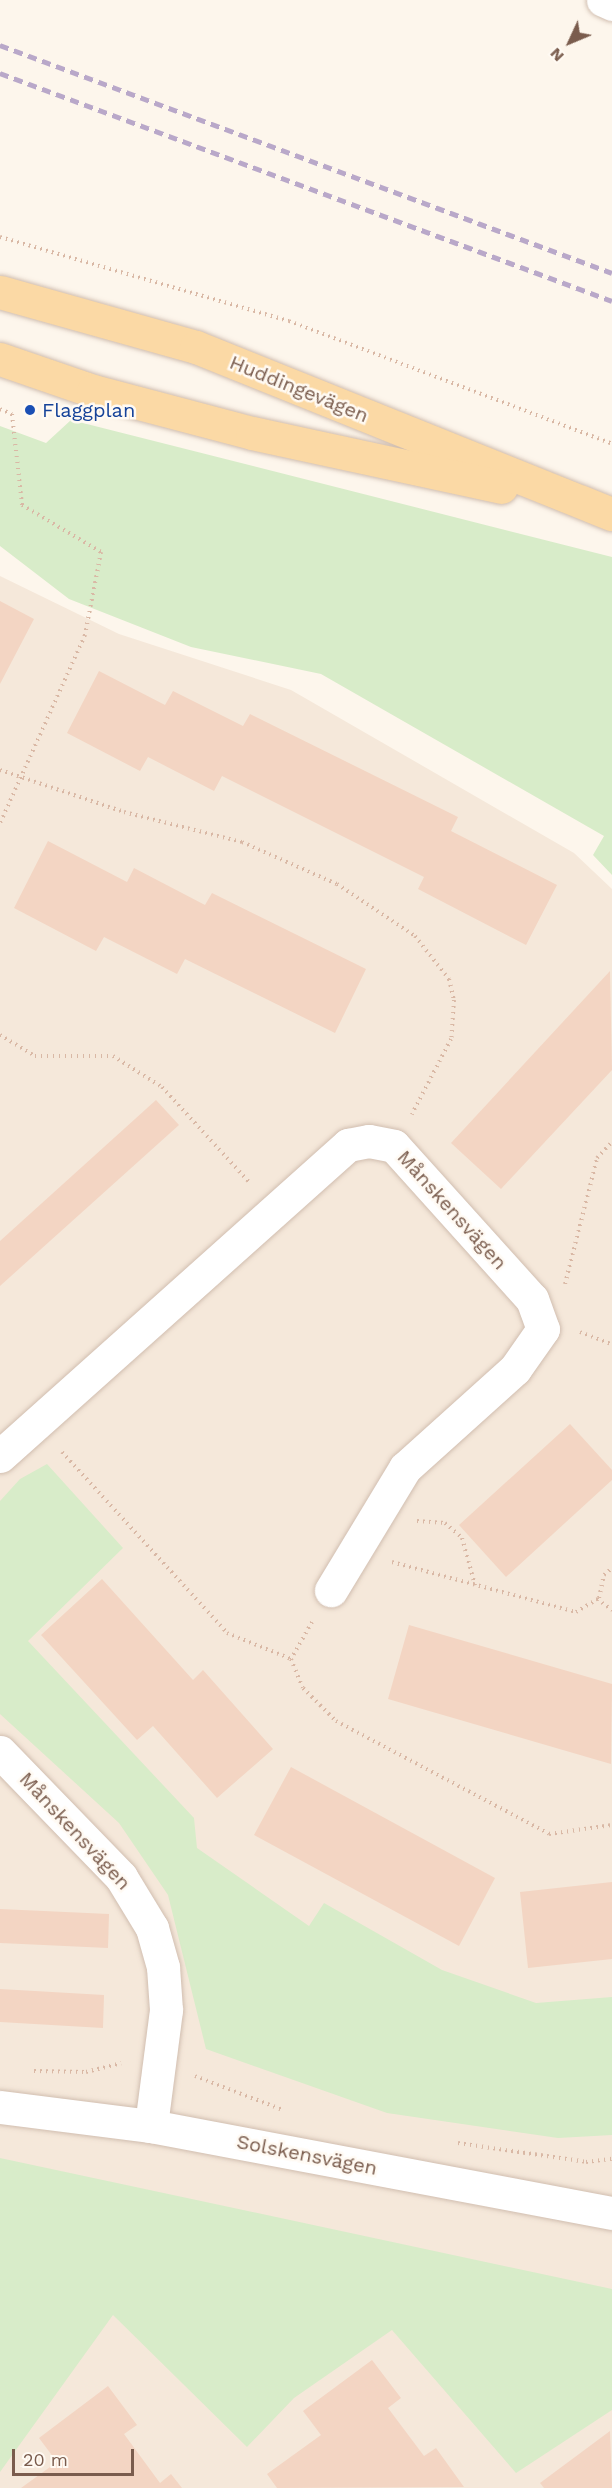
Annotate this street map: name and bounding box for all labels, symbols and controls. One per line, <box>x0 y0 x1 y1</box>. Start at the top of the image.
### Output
north arrow <box>540 12 600 72</box>
text: N <box>546 44 568 66</box>
street label: Huddingevägen <box>226 350 372 428</box>
place label: Flaggplan <box>42 398 135 422</box>
marker: Flaggplan <box>23 403 37 417</box>
street label: Månskensvägen <box>392 1145 512 1275</box>
street label: Månskensvägen <box>14 1767 136 1895</box>
street label: Solskensvägen <box>235 2130 379 2180</box>
scale bar <box>15 2437 136 2475</box>
text: 20 m <box>23 2449 68 2470</box>

